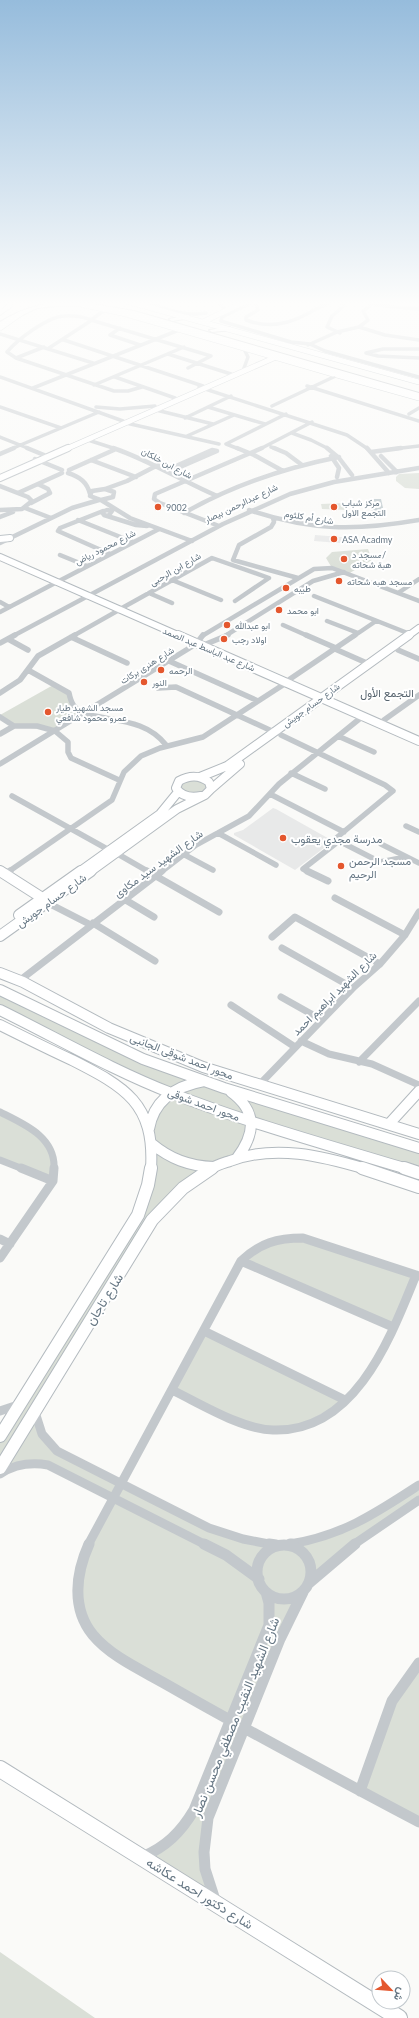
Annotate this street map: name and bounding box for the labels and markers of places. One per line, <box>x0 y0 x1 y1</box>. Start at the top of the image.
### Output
place label: مركز شباب التجمع الاول <box>342 497 386 519</box>
marker: 9002 <box>153 502 163 512</box>
place label: 9002 <box>166 502 187 513</box>
marker: مركز شباب التجمع الاول <box>329 502 339 512</box>
marker: ASA Acadmy <box>329 534 339 544</box>
place label: ASA Acadmy <box>342 534 393 545</box>
place label: مسجد د/ هبة شحاته <box>352 549 392 570</box>
marker: مسجد د/ هبة شحاته <box>339 554 349 564</box>
marker: مسجد هبه شحاته <box>334 576 344 586</box>
place label: مسجد هبه شحاته <box>347 576 412 587</box>
marker: طيبه <box>281 583 291 593</box>
place label: طيبه <box>294 583 311 594</box>
marker: ابو محمد <box>274 605 284 615</box>
place label: ابو محمد <box>287 605 319 617</box>
marker: ابو عبدالله <box>222 620 232 630</box>
place label: ابو عبدالله <box>235 620 270 632</box>
marker: اولاد رجب <box>219 634 229 644</box>
place label: اولاد رجب <box>232 634 267 646</box>
marker: الرحمه <box>156 665 166 675</box>
place label: الرحمه <box>169 665 192 677</box>
marker: النور <box>139 677 149 687</box>
place label: النور <box>151 677 167 689</box>
place label: مسجد الشهيد طيار عمرو محمود شافعي <box>55 702 127 725</box>
marker: مسجد الشهيد طيار عمرو محمود شافعي <box>43 707 53 717</box>
place label: مدرسة مجدي يعقوب <box>291 832 382 849</box>
marker: مدرسة مجدي يعقوب <box>278 833 288 843</box>
place label: مسجد الرحمن الرحيم <box>349 854 411 882</box>
marker: مسجد الرحمن الرحيم <box>336 861 346 871</box>

